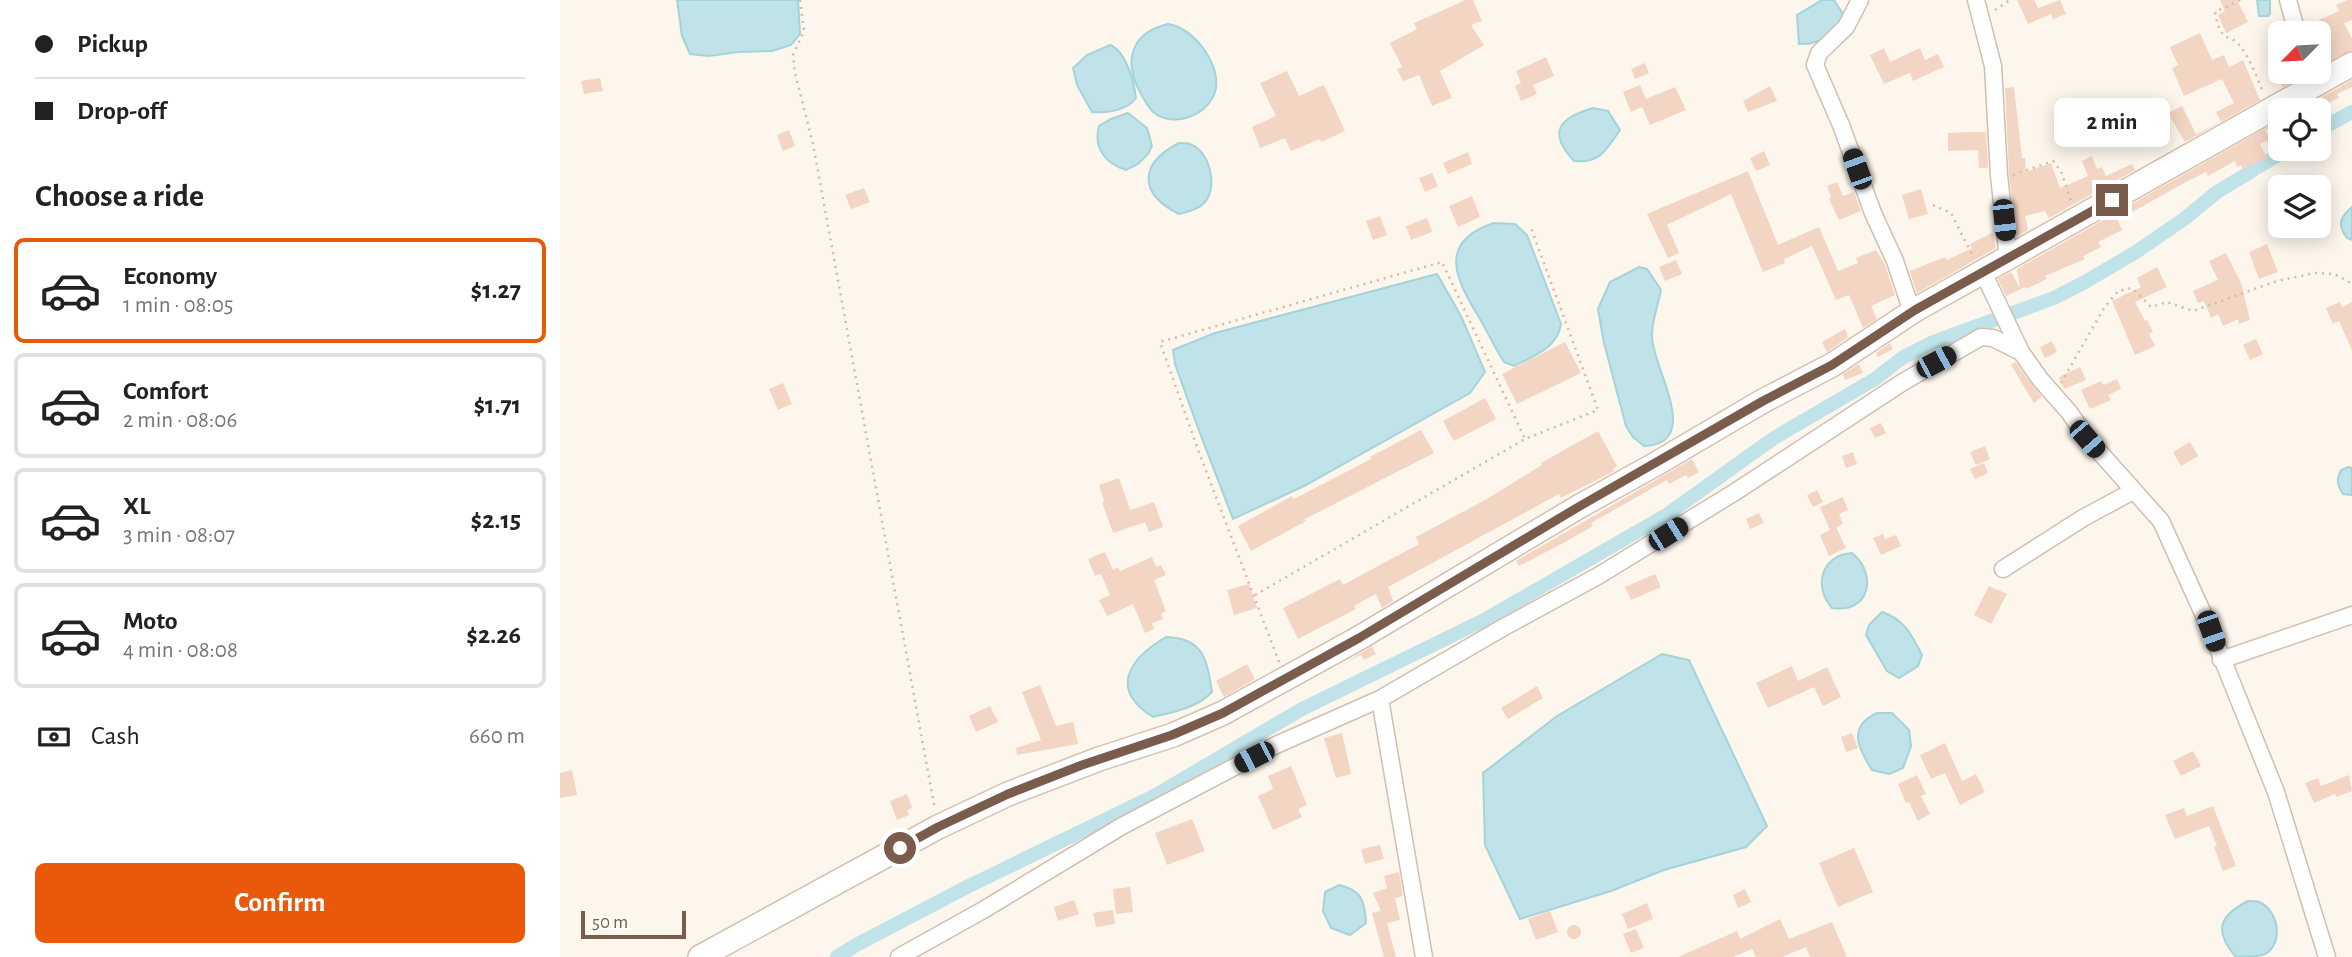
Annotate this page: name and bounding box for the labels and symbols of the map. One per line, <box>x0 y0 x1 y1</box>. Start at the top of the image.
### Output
north arrow <box>2268 21 2331 84</box>
callout: 2 min <box>2054 99 2170 148</box>
car <box>1840 146 1875 192</box>
route end <box>2096 184 2128 216</box>
car <box>1992 198 2017 242</box>
car <box>1913 343 1960 381</box>
car <box>2066 416 2109 462</box>
car <box>1645 514 1692 554</box>
car <box>2195 608 2228 654</box>
car <box>1231 738 1278 776</box>
route start <box>884 832 916 864</box>
scale bar <box>581 908 686 940</box>

